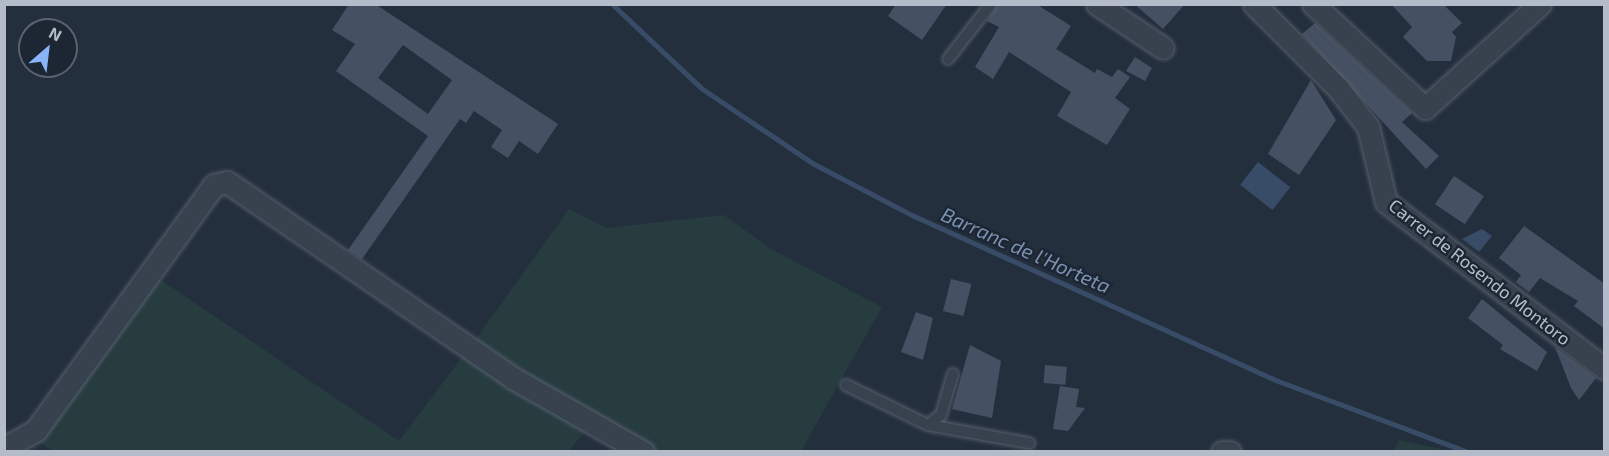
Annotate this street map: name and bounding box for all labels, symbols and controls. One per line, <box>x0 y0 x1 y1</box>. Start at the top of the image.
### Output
north arrow <box>18 18 78 78</box>
text: N <box>46 22 65 45</box>
street label: Carrer de Rosendo Montoro <box>1385 194 1575 350</box>
water label: Barranc de l'Horteta <box>938 202 1114 298</box>

